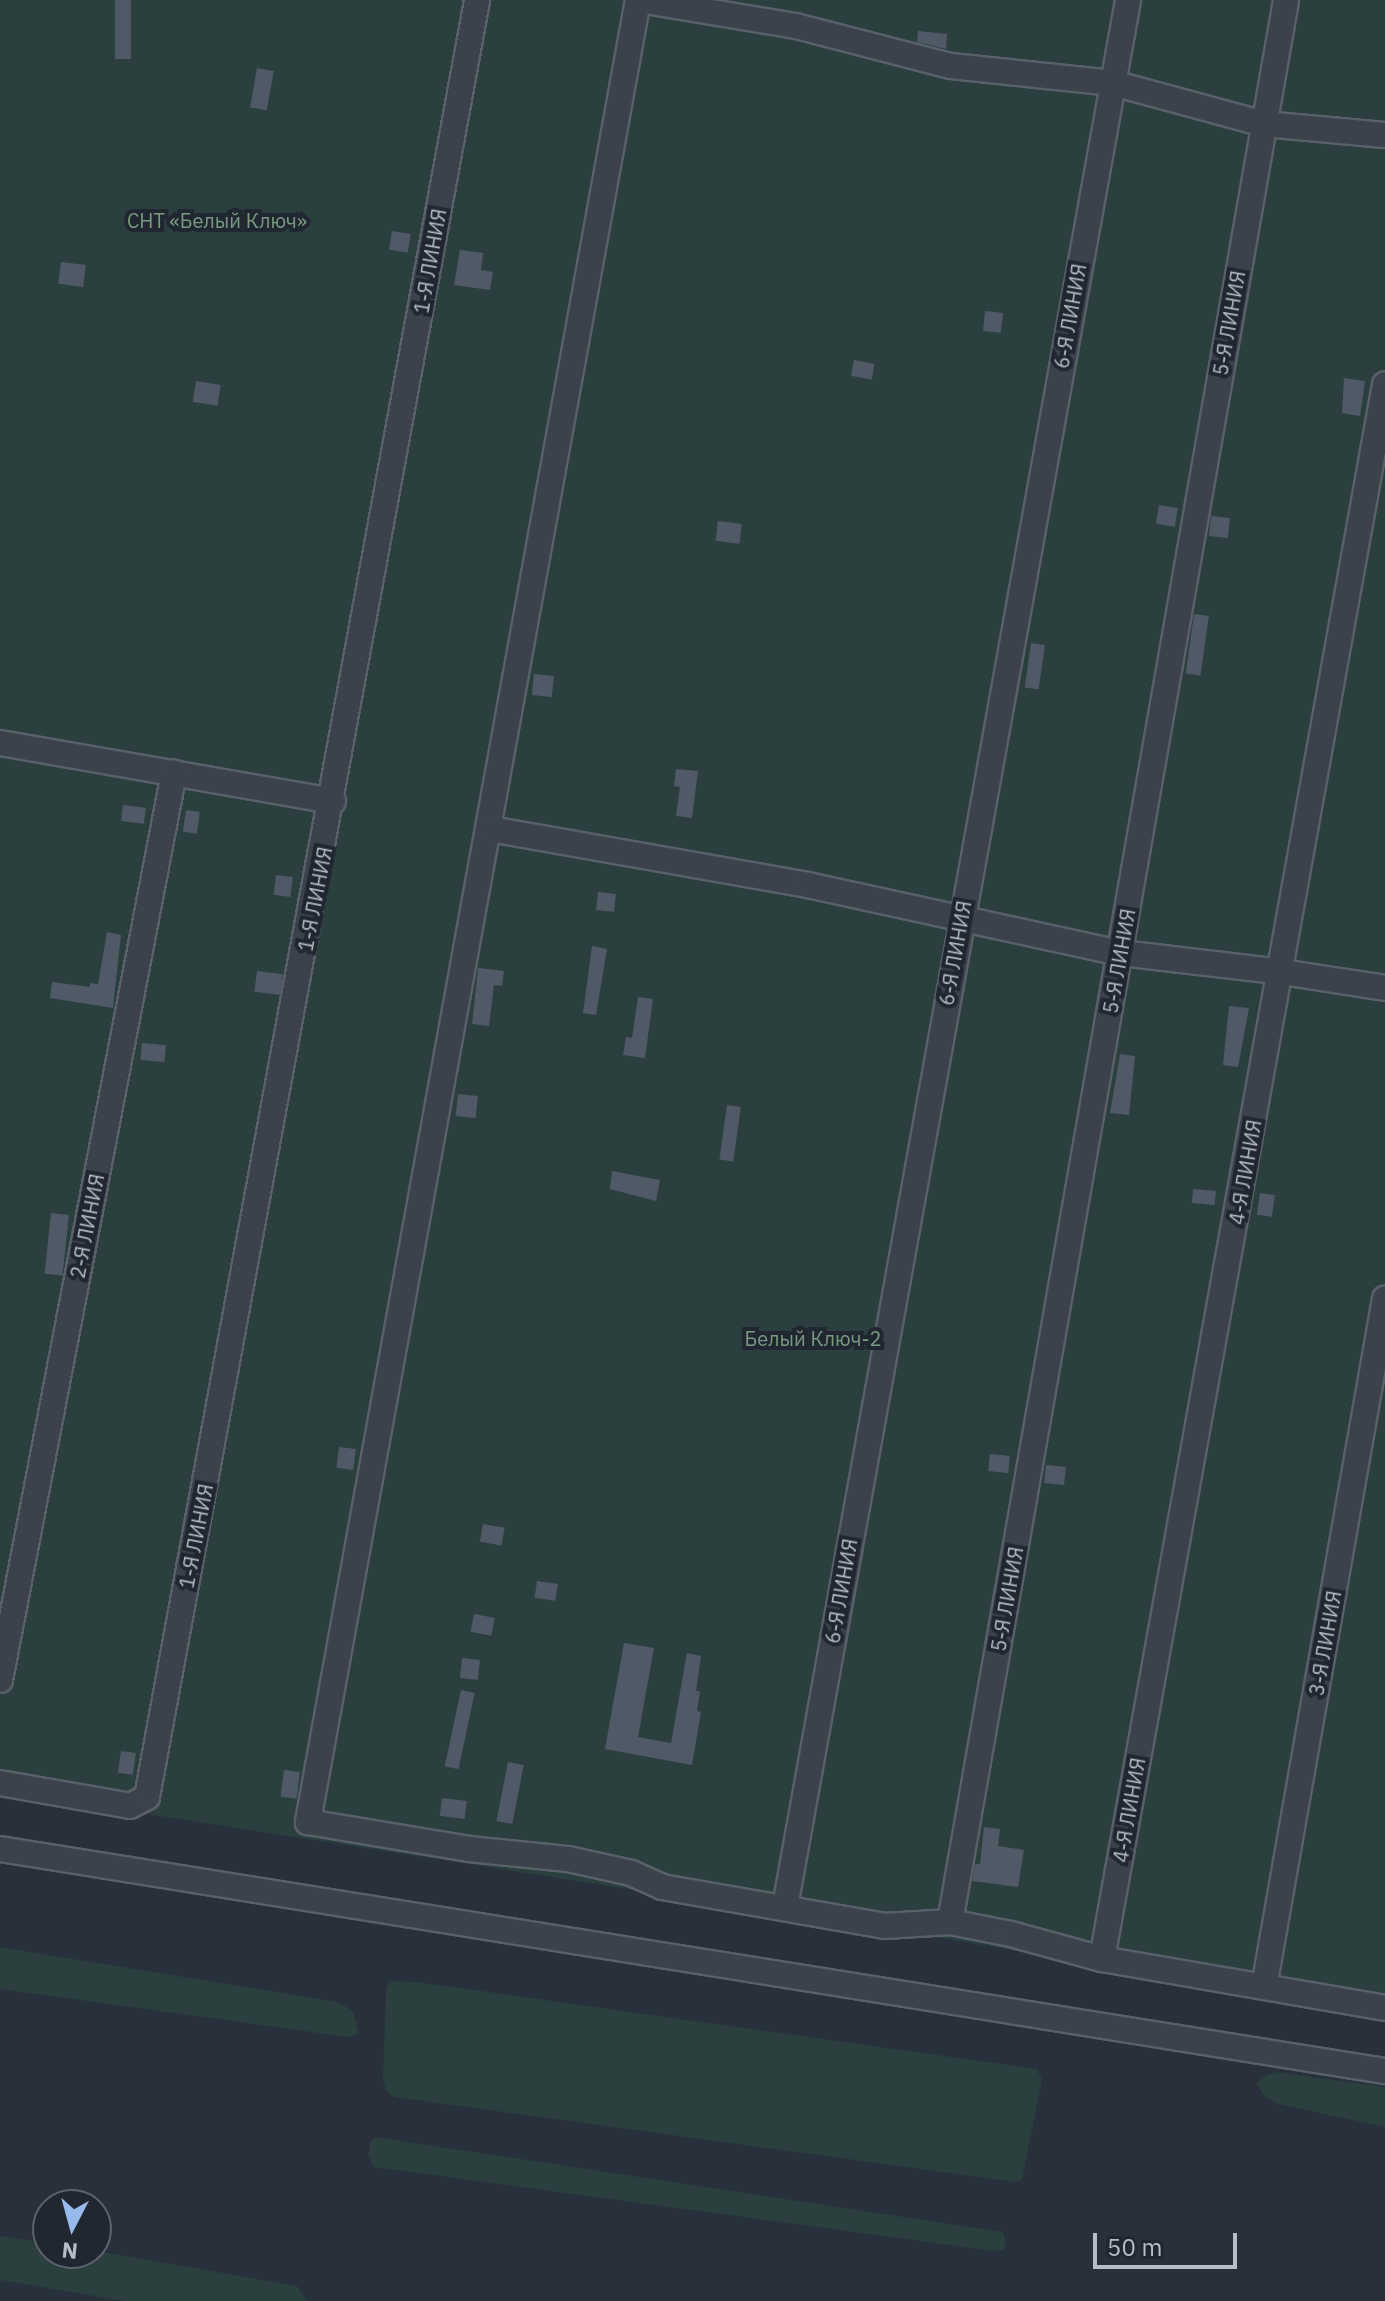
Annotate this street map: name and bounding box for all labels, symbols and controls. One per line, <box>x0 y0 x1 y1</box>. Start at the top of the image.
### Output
street label: 1-Я ЛИНИЯ <box>409 207 451 315</box>
park label: СНТ «Белый Ключ» <box>127 208 307 232</box>
street label: 6-Я ЛИНИЯ <box>1049 262 1091 370</box>
street label: 5-Я ЛИНИЯ <box>1208 269 1250 377</box>
street label: 1-Я ЛИНИЯ <box>293 845 337 953</box>
street label: 6-Я ЛИНИЯ <box>934 899 976 1007</box>
street label: 5-Я ЛИНИЯ <box>1098 907 1140 1015</box>
street label: 4-Я ЛИНИЯ <box>1224 1118 1266 1226</box>
street label: 2-Я ЛИНИЯ <box>65 1172 109 1280</box>
park label: Белый Ключ-2 <box>745 1326 881 1350</box>
street label: 1-Я ЛИНИЯ <box>174 1482 218 1590</box>
street label: 6-Я ЛИНИЯ <box>820 1537 862 1645</box>
street label: 5-Я ЛИНИЯ <box>986 1545 1028 1653</box>
street label: 3-Я ЛИНИЯ <box>1304 1589 1346 1697</box>
street label: 4-Я ЛИНИЯ <box>1108 1756 1150 1864</box>
north arrow <box>32 2189 112 2269</box>
scale bar <box>1097 2217 1241 2267</box>
text: 50 m <box>1107 2231 1162 2263</box>
text: N <box>60 2236 79 2267</box>

